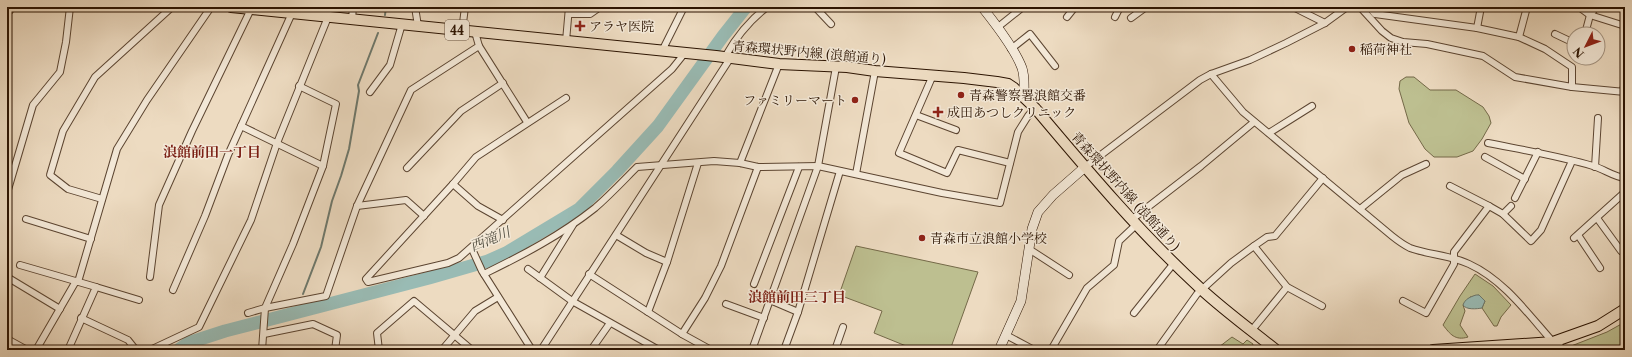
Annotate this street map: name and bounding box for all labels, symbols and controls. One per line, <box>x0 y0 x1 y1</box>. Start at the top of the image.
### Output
place label: アラヤ医院 <box>589 18 654 34</box>
road number: 44 <box>445 20 469 40</box>
marker: アラヤ医院 <box>574 20 586 32</box>
north arrow <box>1566 26 1606 66</box>
street label: 青森環状野内線 (浪館通り) <box>731 37 887 67</box>
place label: 稲荷神社 <box>1360 41 1412 57</box>
marker: 稲荷神社 <box>1347 44 1357 54</box>
text: N <box>1570 44 1587 61</box>
place label: 青森警察署浪館交番 <box>969 87 1086 103</box>
marker: 青森警察署浪館交番 <box>956 90 966 100</box>
place label: ファミリーマート <box>743 92 847 108</box>
marker: ファミリーマート <box>850 95 860 105</box>
place label: 成田あつしクリニック <box>947 104 1076 120</box>
marker: 成田あつしクリニック <box>932 106 944 118</box>
street label: 青森環状野内線 (浪館通り) <box>1068 128 1184 254</box>
district label: 浪館前田一丁目 <box>163 143 261 161</box>
water label: 西滝川 <box>467 222 515 255</box>
place label: 青森市立浪館小学校 <box>930 230 1047 246</box>
marker: 青森市立浪館小学校 <box>917 233 927 243</box>
district label: 浪館前田三丁目 <box>748 288 846 306</box>

